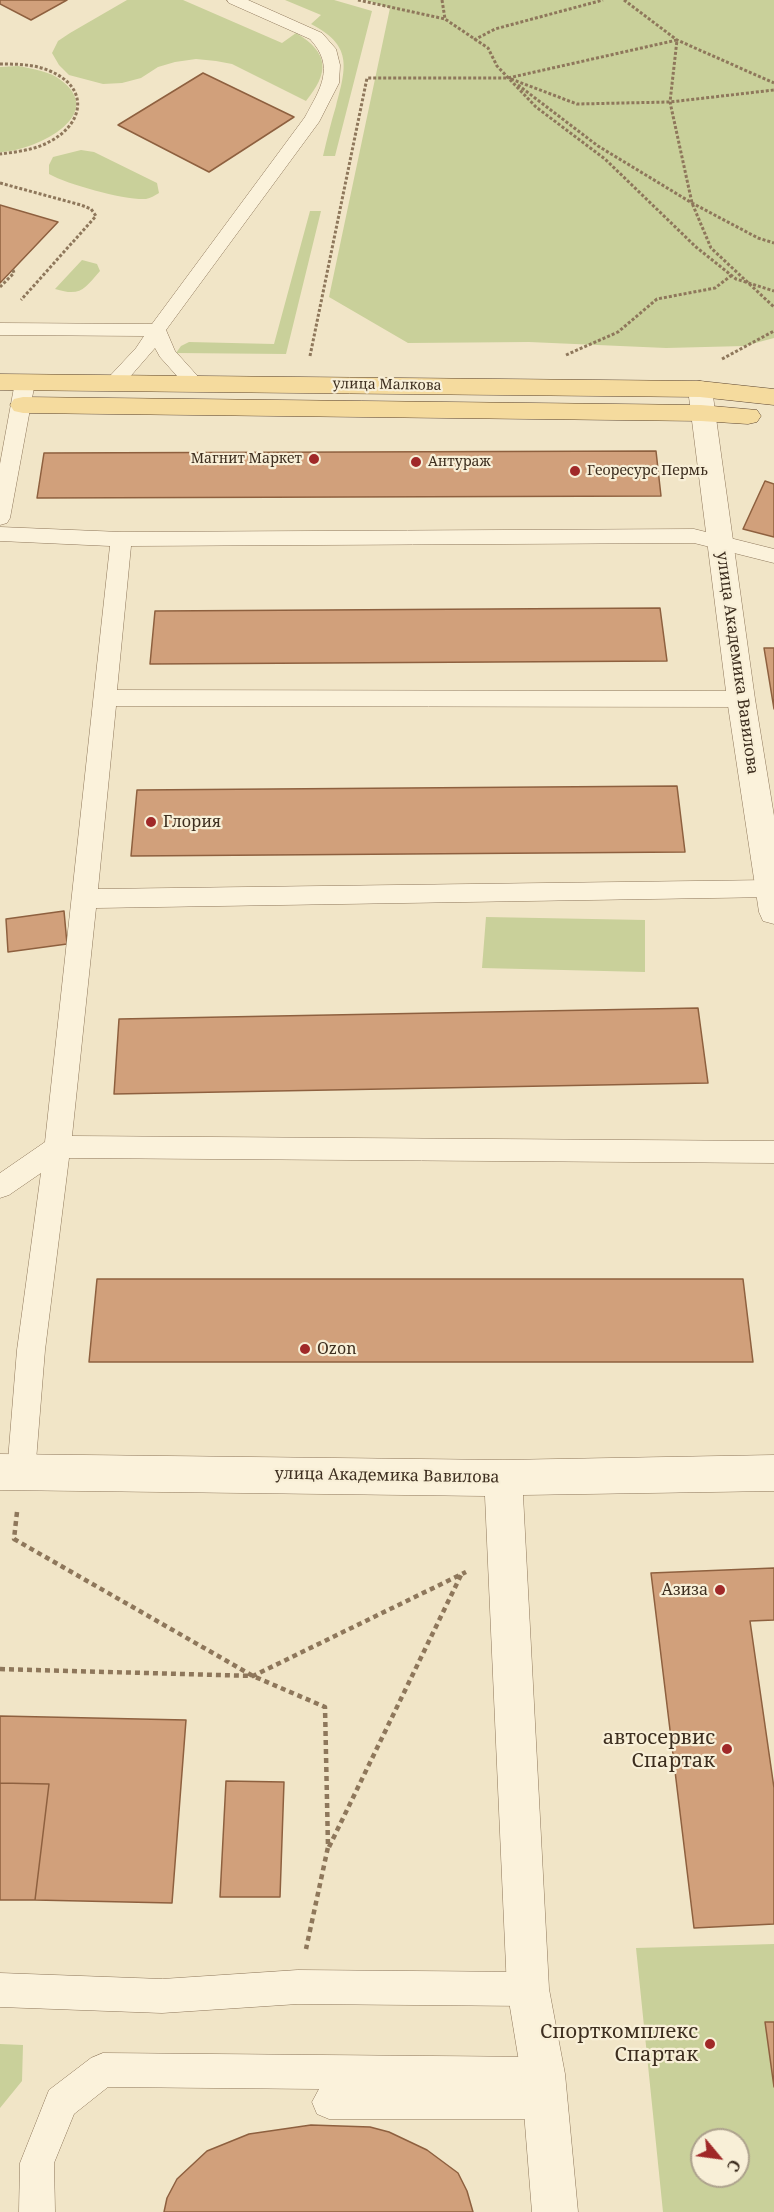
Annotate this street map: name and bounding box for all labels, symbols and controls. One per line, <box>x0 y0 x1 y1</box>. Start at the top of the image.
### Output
street label: улица Малкова <box>332 376 442 394</box>
place label: Магнит Маркет <box>191 451 302 467</box>
marker: Магнит Маркет <box>307 452 321 466</box>
place label: Антураж <box>428 454 491 470</box>
marker: Антураж <box>409 455 423 469</box>
place label: Георесурс Пермь <box>587 463 708 479</box>
marker: Георесурс Пермь <box>568 464 582 478</box>
street label: улица Академика Вавилова <box>712 550 762 776</box>
place label: Глория <box>163 812 221 832</box>
marker: Глория <box>144 815 158 829</box>
place label: Ozon <box>317 1339 357 1359</box>
marker: Ozon <box>298 1342 312 1356</box>
street label: улица Академика Вавилова <box>274 1464 500 1488</box>
place label: Азиза <box>662 1580 708 1600</box>
marker: Азиза <box>713 1583 727 1597</box>
place label: автосервис Спартак <box>603 1726 715 1773</box>
marker: автосервис Спартак <box>720 1742 734 1756</box>
place label: Спорткомплекс Спартак <box>540 2020 698 2067</box>
marker: Спорткомплекс Спартак <box>703 2037 717 2051</box>
north arrow <box>690 2128 750 2188</box>
text: С <box>722 2156 746 2176</box>

